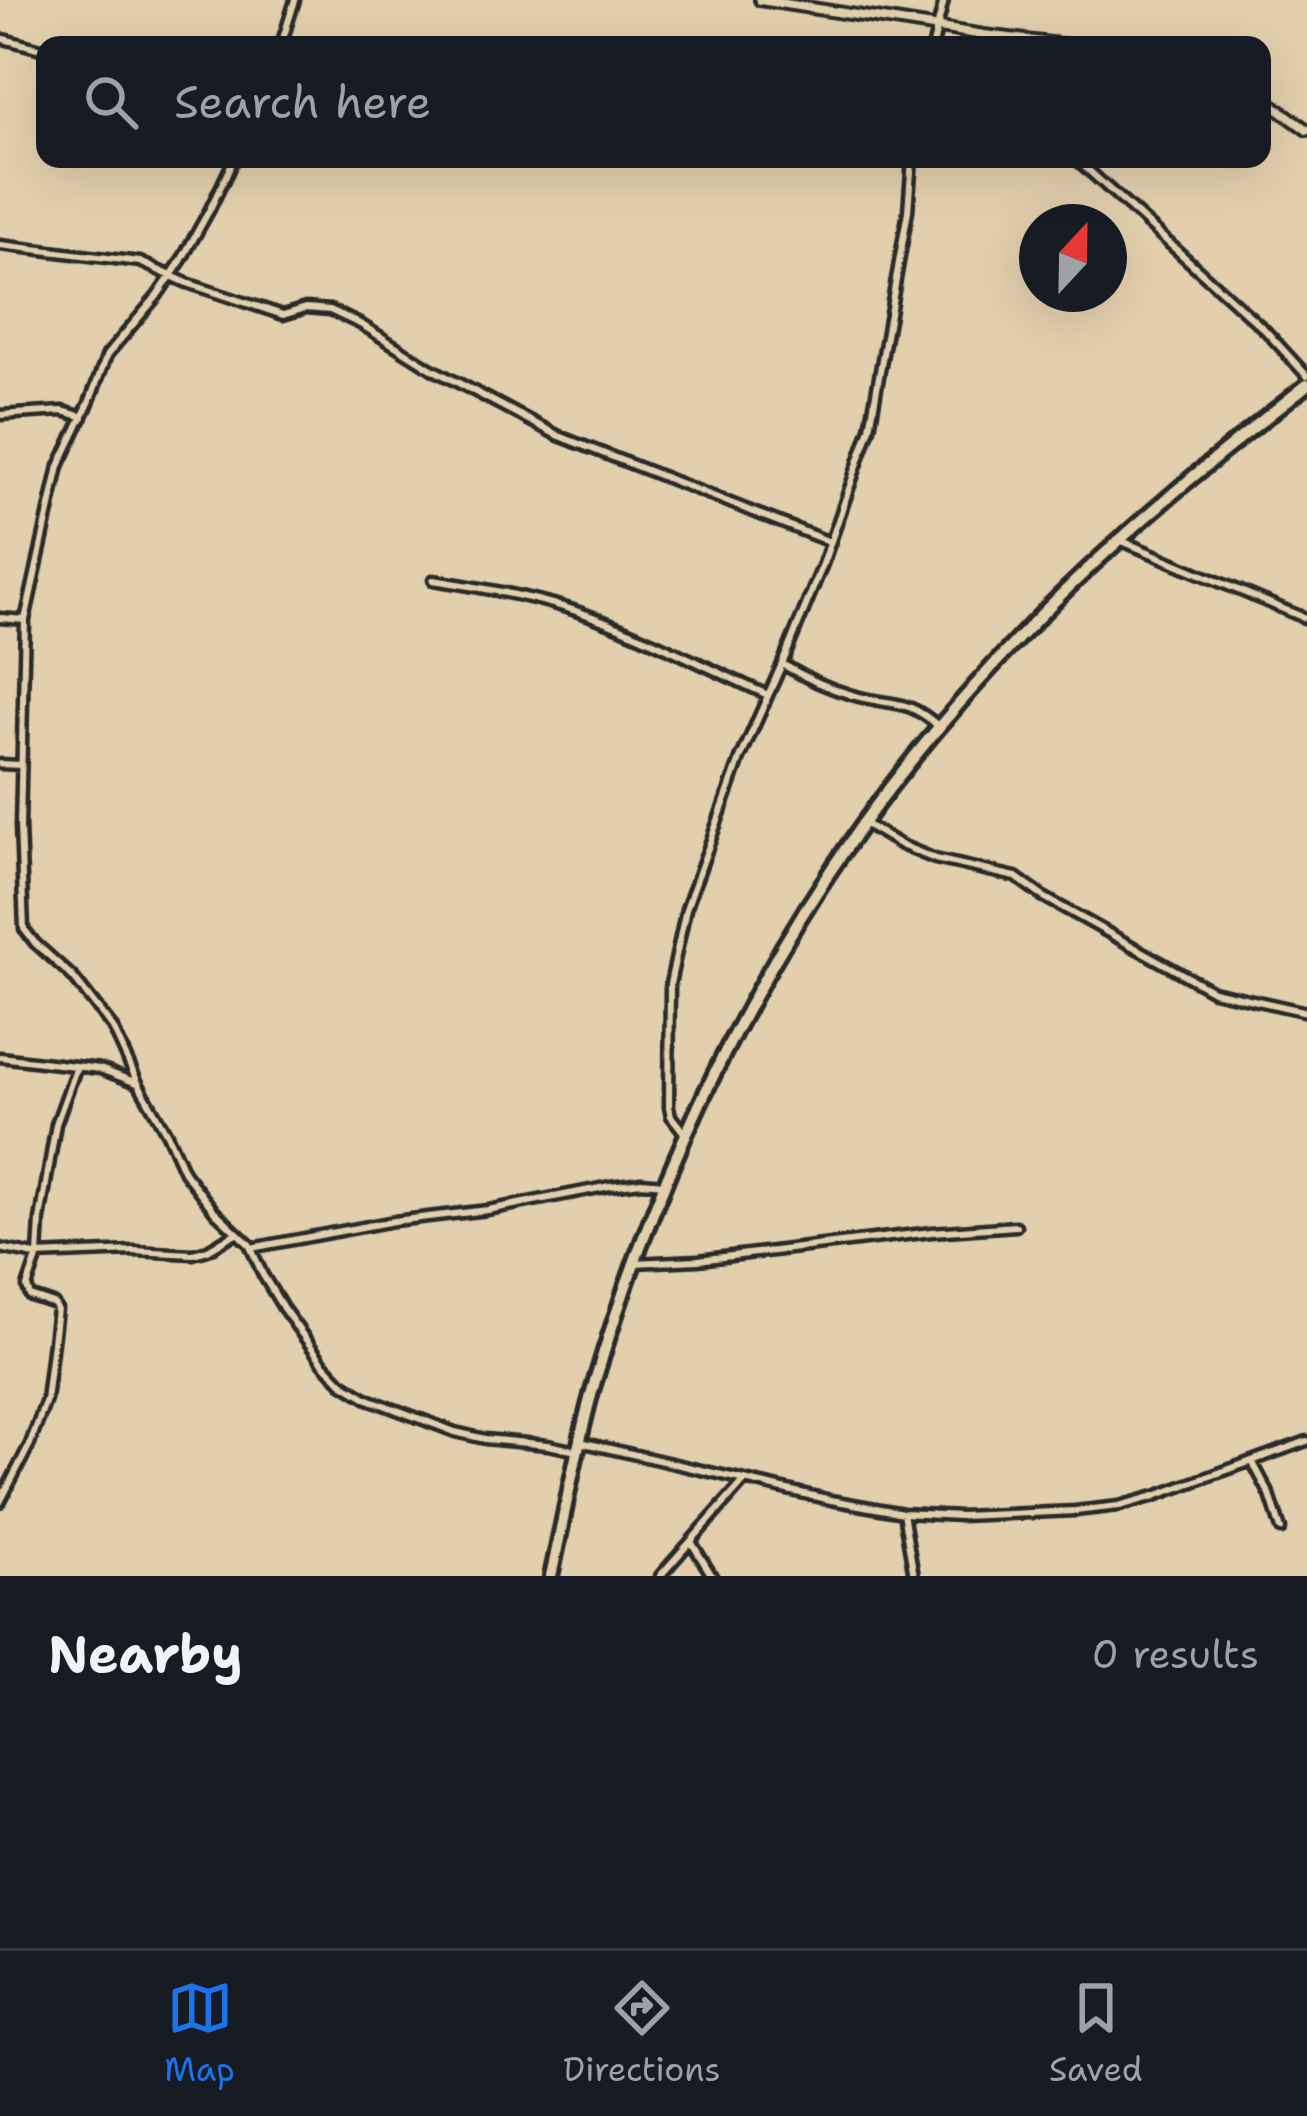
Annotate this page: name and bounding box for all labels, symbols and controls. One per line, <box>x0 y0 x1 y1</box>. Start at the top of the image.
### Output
search box <box>36 36 1271 168</box>
icon: search <box>78 69 144 135</box>
text: Search here <box>174 72 431 132</box>
north arrow <box>1019 204 1127 312</box>
text: Nearby <box>48 1620 243 1688</box>
text: 0 results <box>1092 1628 1259 1680</box>
tab: Map <box>164 1975 235 2092</box>
tab: Directions <box>563 1975 721 2092</box>
tab: Saved <box>1049 1975 1143 2092</box>

